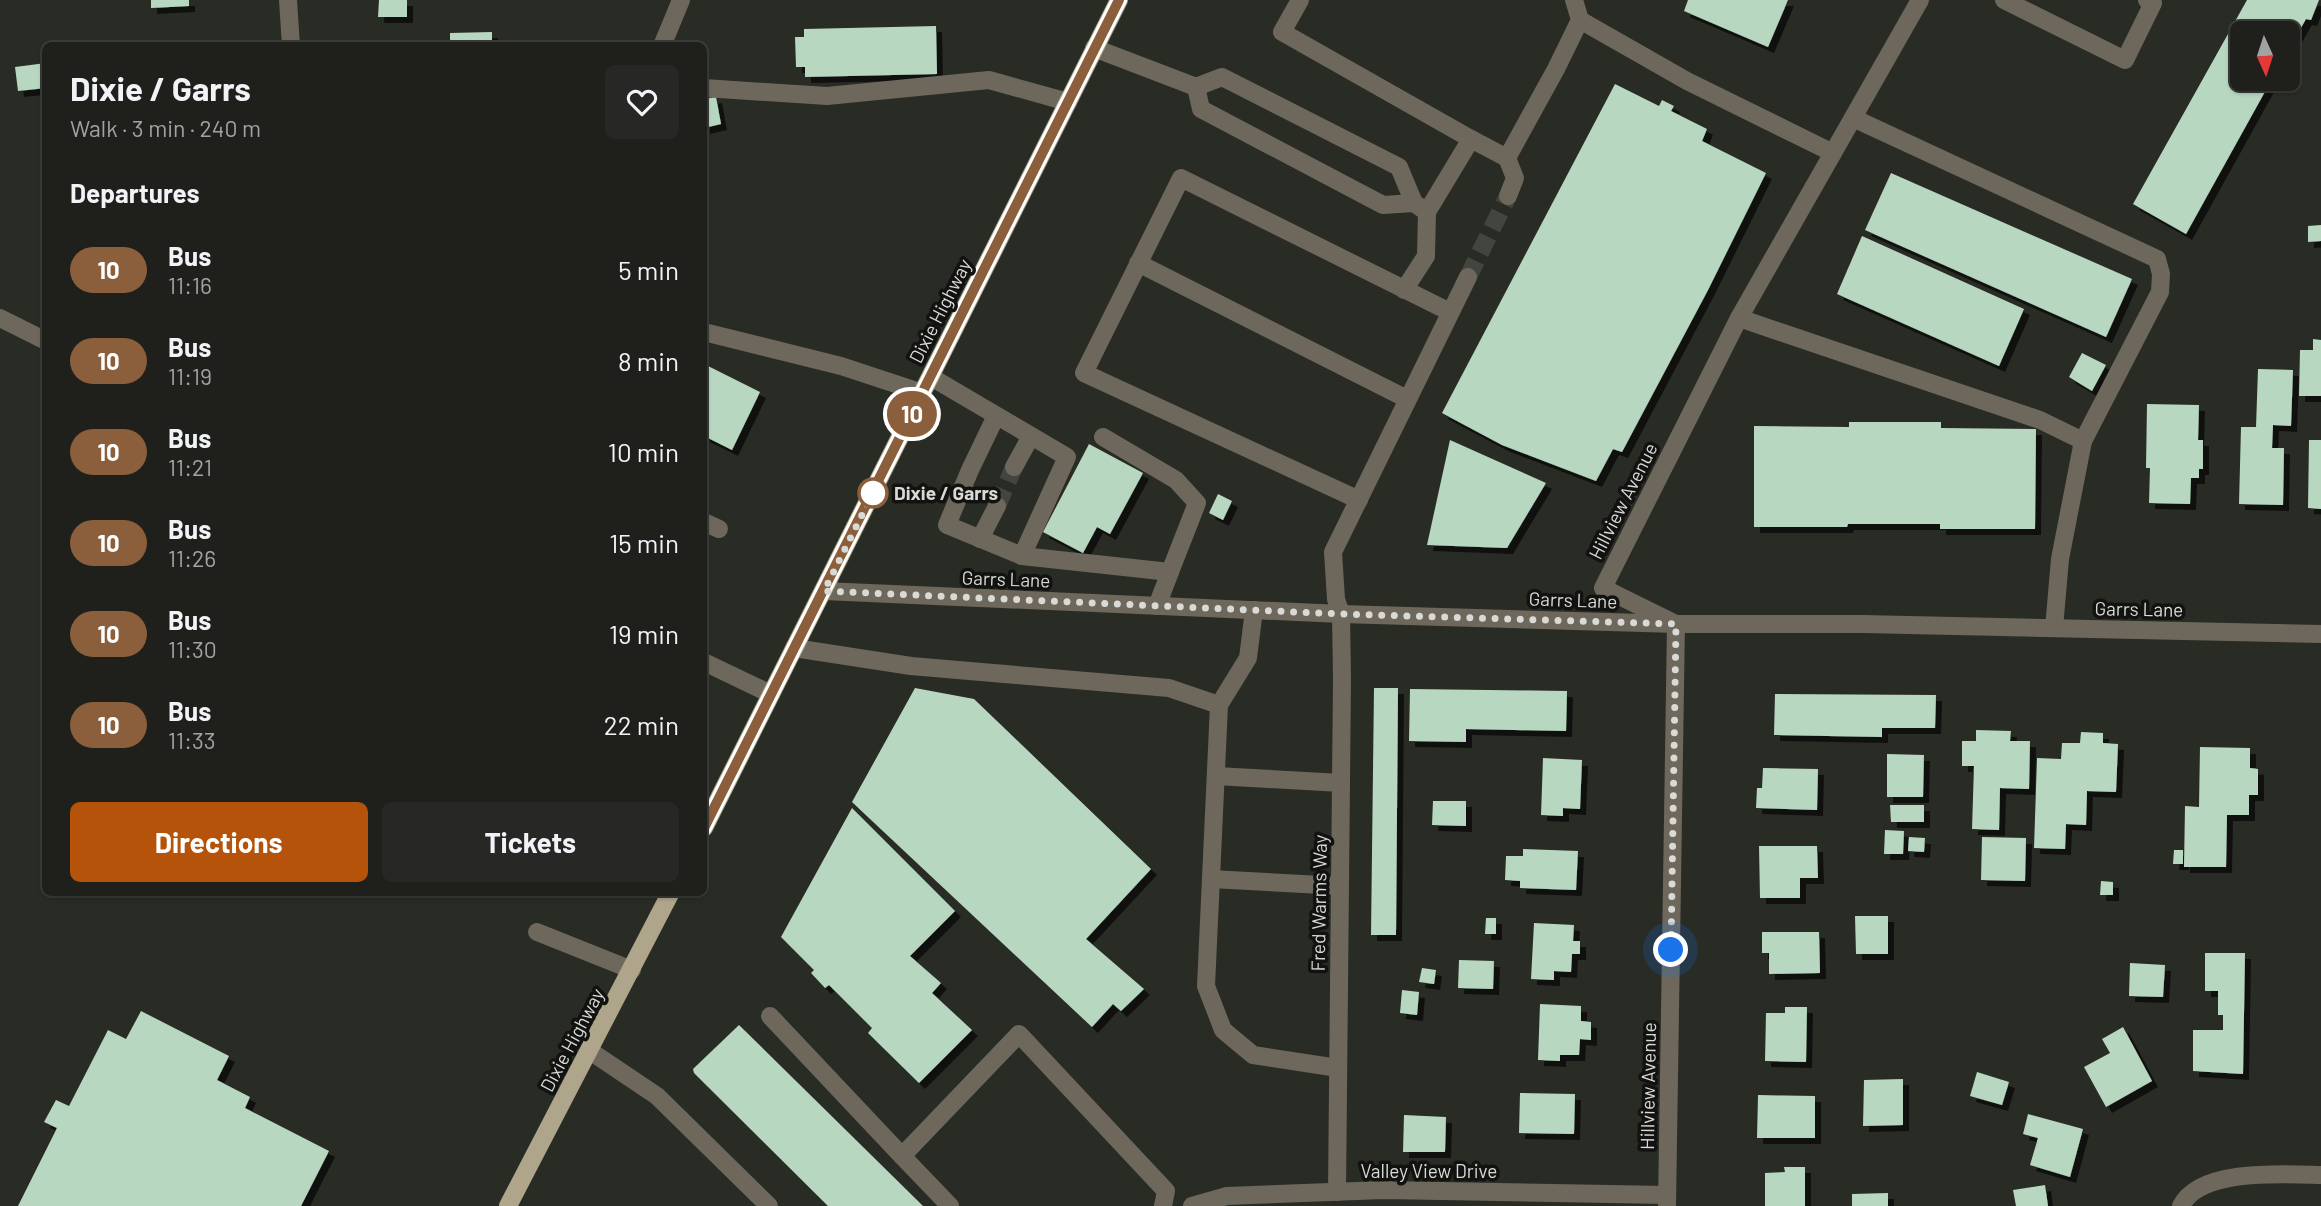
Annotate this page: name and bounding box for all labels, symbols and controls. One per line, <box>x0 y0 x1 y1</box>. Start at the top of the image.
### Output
north arrow <box>2230 21 2300 91</box>
map controls <box>2230 21 2300 91</box>
button: heart <box>605 65 679 139</box>
text: Dixie / Garrs <box>70 68 251 108</box>
text: Walk · 3 min · 240 m <box>70 114 261 142</box>
text: Departures <box>70 177 200 208</box>
text: Bus <box>168 240 211 271</box>
text: 5 min <box>618 254 679 285</box>
text: 10 <box>97 255 120 284</box>
street label: Dixie Highway <box>903 255 976 367</box>
text: 11:16 <box>168 271 212 299</box>
text: Bus <box>168 331 211 362</box>
text: 8 min <box>618 345 679 376</box>
text: 10 <box>97 346 120 375</box>
text: 11:19 <box>168 362 212 390</box>
line badge: 10 <box>880 391 944 437</box>
text: 10 <box>901 399 923 428</box>
text: Bus <box>168 422 211 453</box>
text: 10 min <box>608 436 679 467</box>
text: 10 <box>97 437 120 466</box>
street label: Hillview Avenue <box>1583 439 1662 563</box>
text: 11:21 <box>168 453 212 481</box>
marker: Dixie / Garrs <box>858 478 888 508</box>
place label: Dixie / Garrs <box>894 481 998 504</box>
text: Bus <box>168 513 211 544</box>
text: 15 min <box>609 527 679 558</box>
text: 10 <box>97 528 120 557</box>
text: 11:26 <box>168 544 216 572</box>
street label: Garrs Lane <box>961 565 1051 592</box>
street label: Garrs Lane <box>1528 586 1618 613</box>
street label: Garrs Lane <box>2094 596 2184 621</box>
text: Bus <box>168 604 211 635</box>
text: 19 min <box>609 618 679 649</box>
text: 10 <box>97 619 120 648</box>
text: 11:30 <box>168 635 217 663</box>
text: Bus <box>168 695 211 726</box>
text: 22 min <box>604 709 679 740</box>
text: 10 <box>97 710 120 739</box>
text: 11:33 <box>168 726 216 754</box>
button: Directions <box>70 802 368 882</box>
button: Tickets <box>382 802 679 882</box>
street label: Fred Warms Way <box>1306 834 1331 972</box>
your location <box>1653 932 1688 967</box>
street label: Dixie Highway <box>535 984 609 1095</box>
street label: Hillview Avenue <box>1635 1022 1660 1150</box>
street label: Valley View Drive <box>1361 1159 1497 1182</box>

